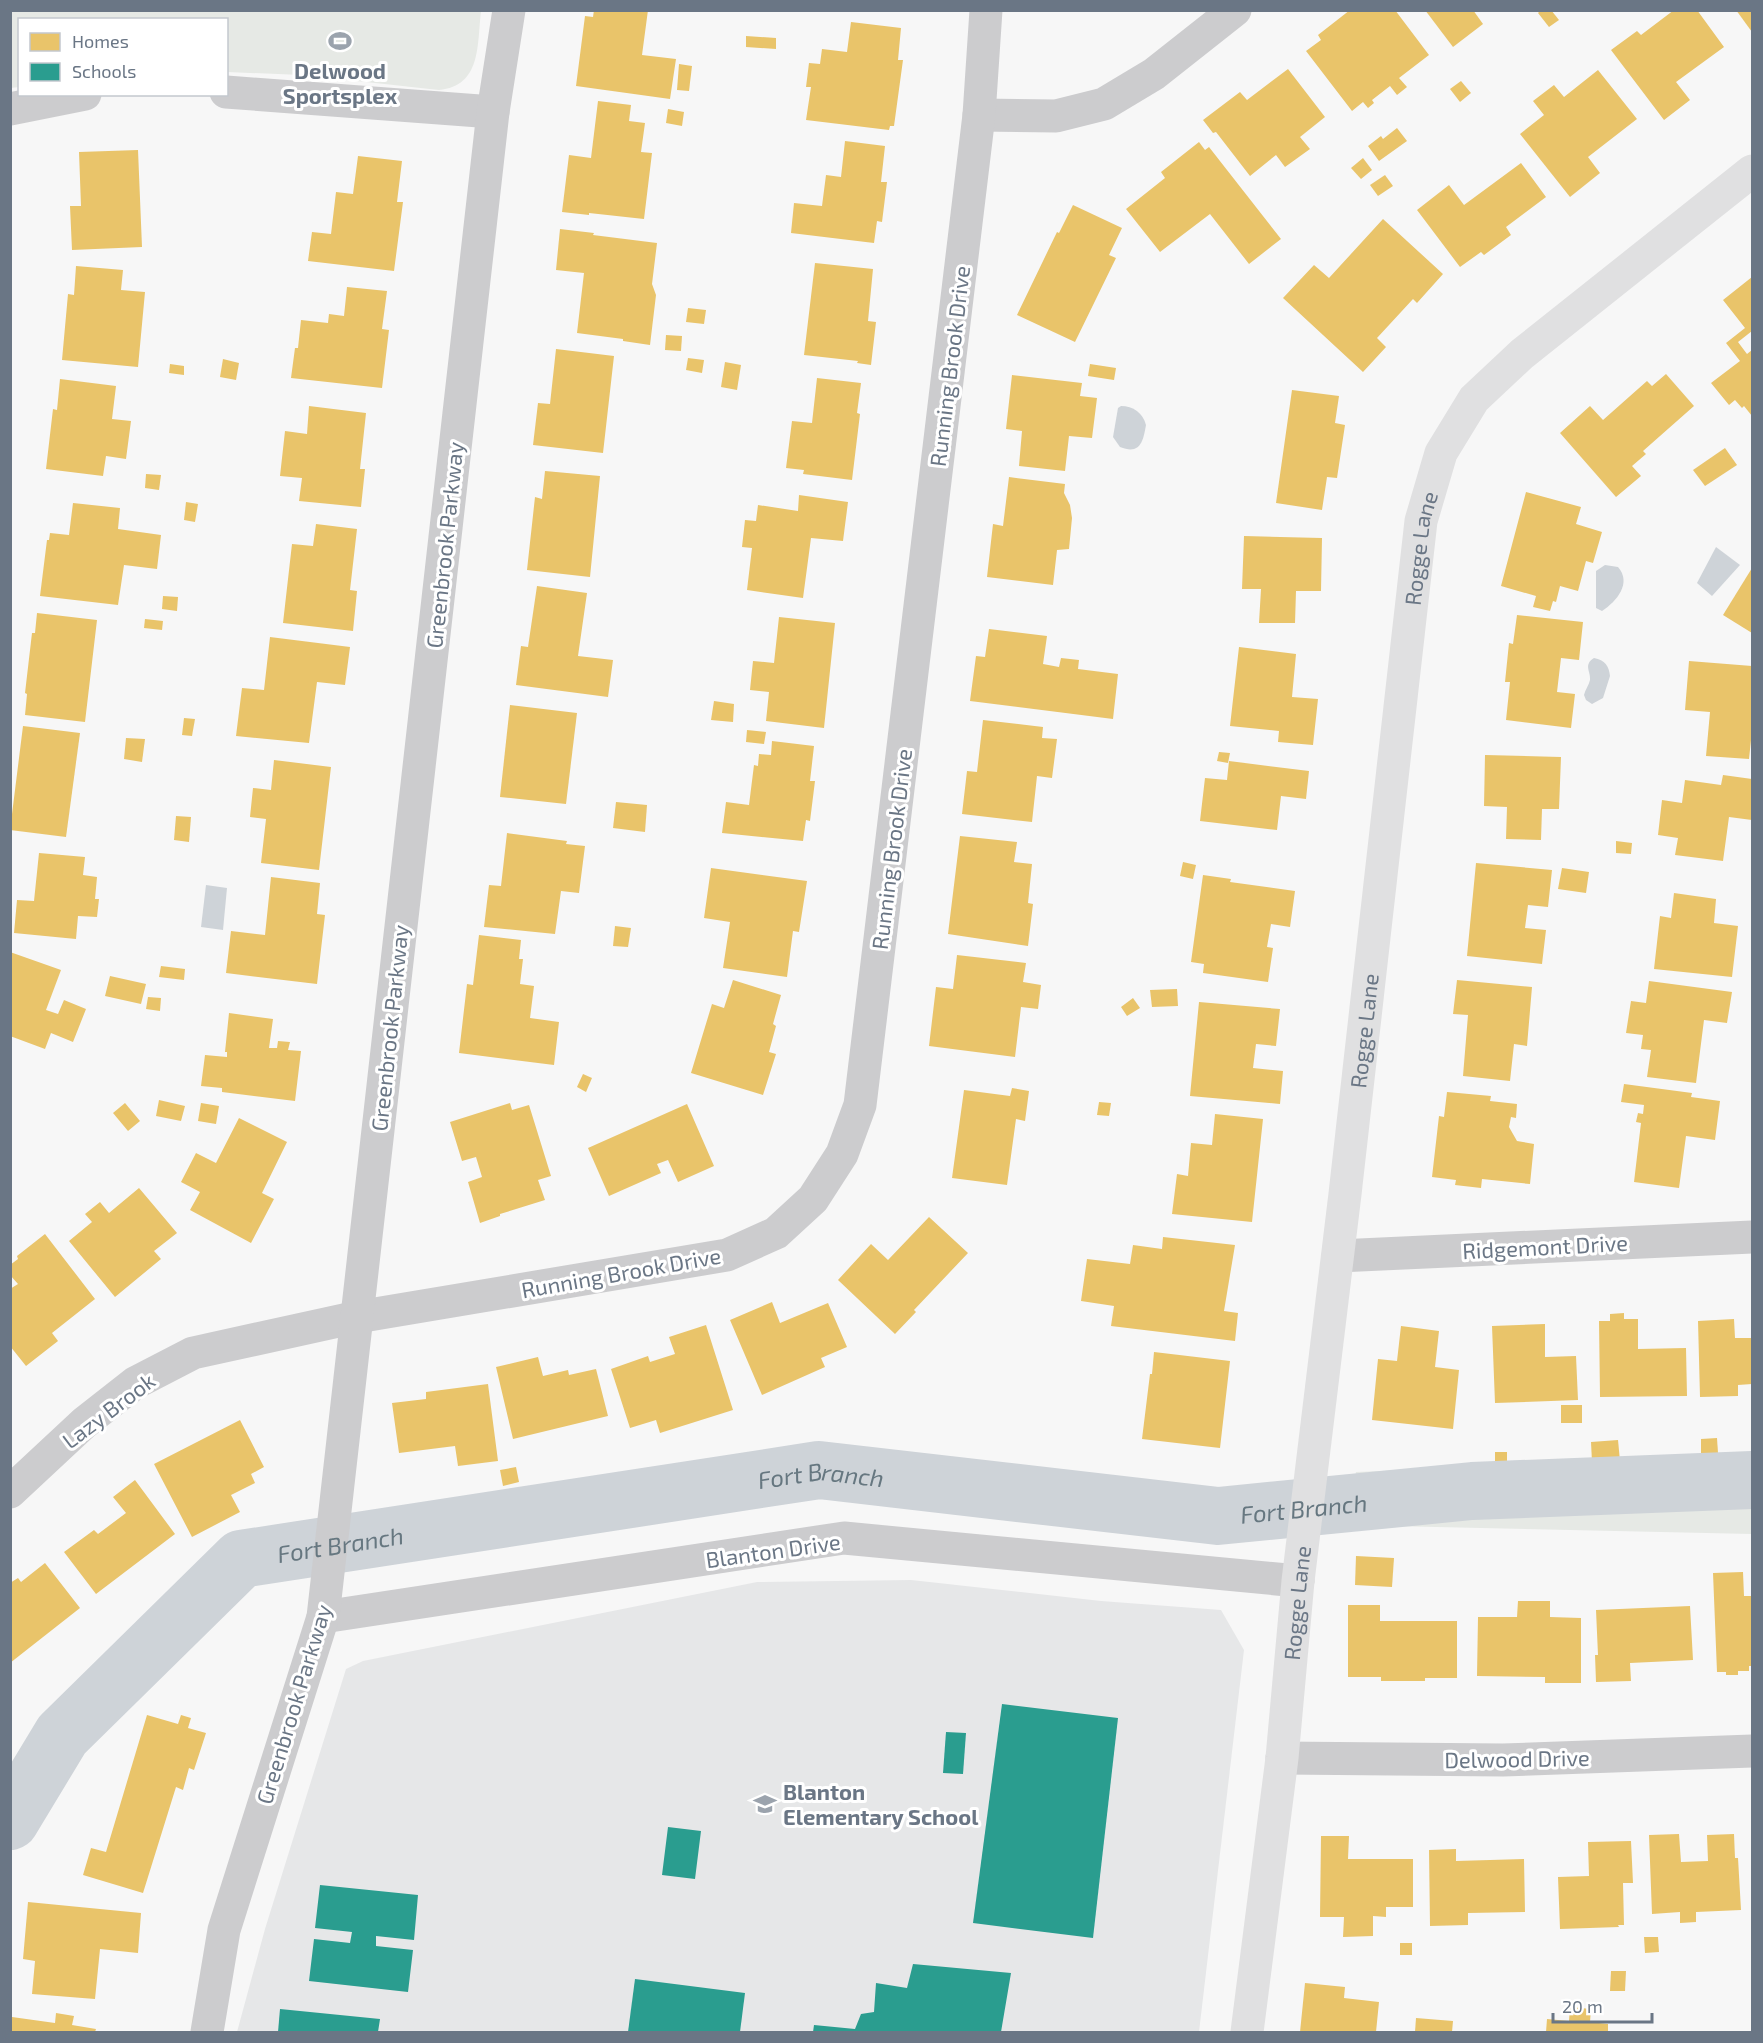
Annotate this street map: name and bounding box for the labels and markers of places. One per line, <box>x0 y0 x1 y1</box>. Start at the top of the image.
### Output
sports icon: Delwood Sportsplex <box>327 28 353 54</box>
place label: Delwood Sportsplex <box>283 57 398 108</box>
place label: Blanton Elementary School <box>783 1778 979 1830</box>
school or university icon: Blanton Elementary School <box>752 1791 778 1817</box>

